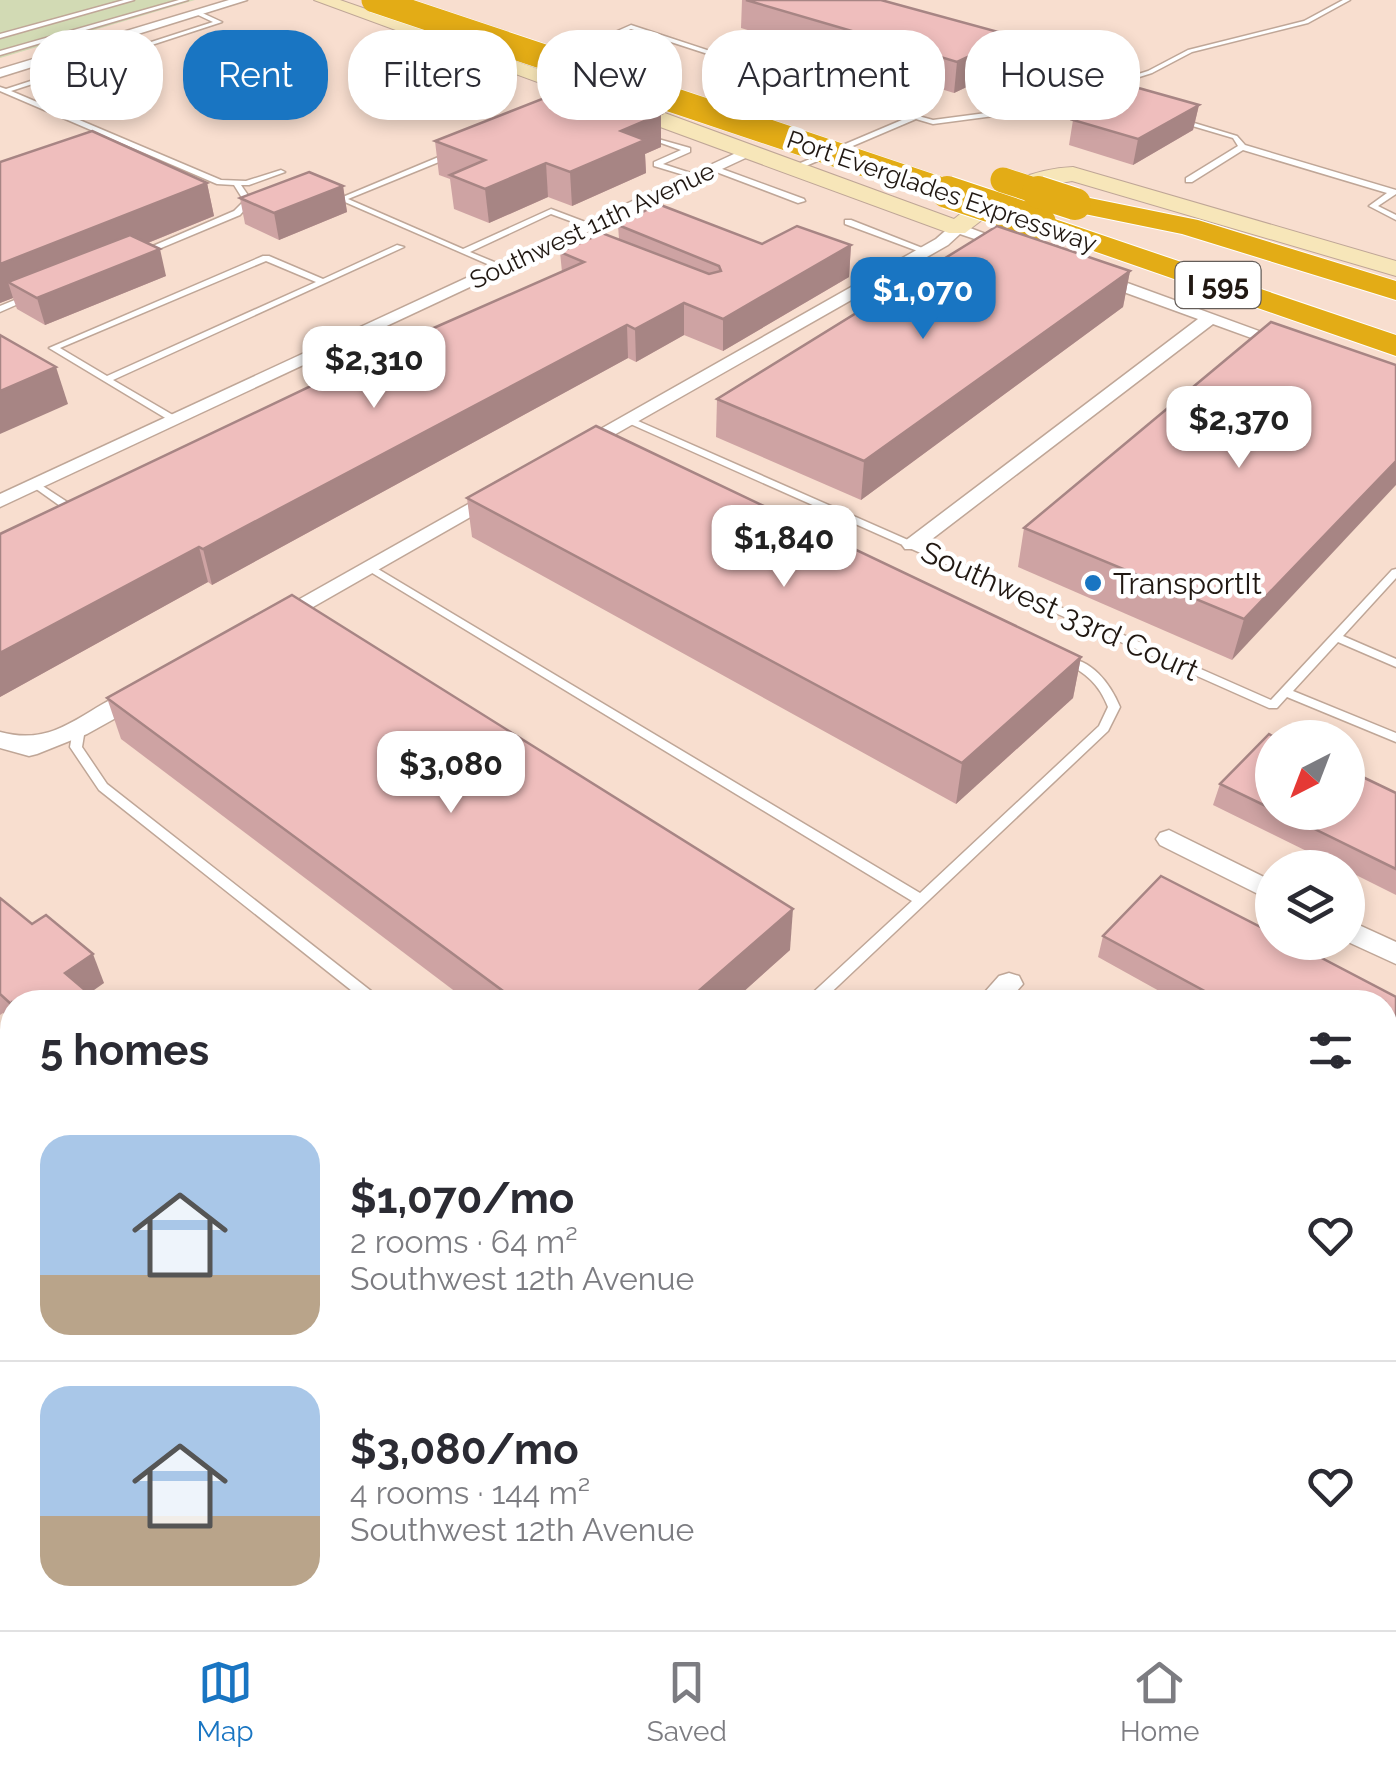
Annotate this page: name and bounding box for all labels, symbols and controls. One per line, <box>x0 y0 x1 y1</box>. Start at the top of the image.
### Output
chip: Buy <box>30 30 163 120</box>
chip: Rent <box>183 30 328 120</box>
chip: Filters <box>348 30 517 120</box>
chip: New <box>537 30 682 120</box>
chip: Apartment <box>702 30 945 120</box>
chip: House <box>965 30 1140 120</box>
street label: Port Everglades Expressway <box>783 124 1101 258</box>
street label: Southwest 11th Avenue <box>465 155 719 295</box>
pin: $1,070 <box>842 257 1004 342</box>
road number: I 595 <box>1176 262 1260 308</box>
text: $1,070 <box>873 271 973 308</box>
pin: $2,310 <box>293 326 455 411</box>
text: $2,310 <box>324 340 424 377</box>
pin: $2,370 <box>1158 386 1320 471</box>
text: $2,370 <box>1188 400 1290 437</box>
pin: $1,840 <box>703 505 865 590</box>
text: $1,840 <box>734 519 834 556</box>
street label: Southwest 33rd Court <box>916 534 1204 688</box>
place label: TransportIt <box>1113 566 1262 601</box>
marker: TransportIt <box>1082 572 1104 594</box>
north arrow <box>1255 720 1365 830</box>
map controls <box>1255 720 1365 960</box>
pin: $3,080 <box>370 731 532 816</box>
text: $3,080 <box>399 745 503 782</box>
button: layers <box>1255 850 1365 960</box>
icon: filters <box>1303 1023 1358 1078</box>
text: 5 homes <box>40 1026 209 1075</box>
text: $1,070/mo <box>350 1174 574 1223</box>
icon: home <box>120 1175 240 1295</box>
icon: heart <box>1303 1208 1358 1263</box>
text: 2 rooms · 64 m² <box>350 1223 578 1260</box>
text: Southwest 12th Avenue <box>350 1260 694 1297</box>
text: $3,080/mo <box>350 1425 579 1474</box>
icon: home <box>120 1426 240 1546</box>
icon: heart <box>1303 1459 1358 1514</box>
text: 4 rooms · 144 m² <box>350 1474 590 1511</box>
text: Southwest 12th Avenue <box>350 1511 694 1548</box>
tab: Map <box>197 1655 254 1748</box>
tab: Saved <box>647 1655 727 1748</box>
tab: Home <box>1120 1655 1199 1748</box>

